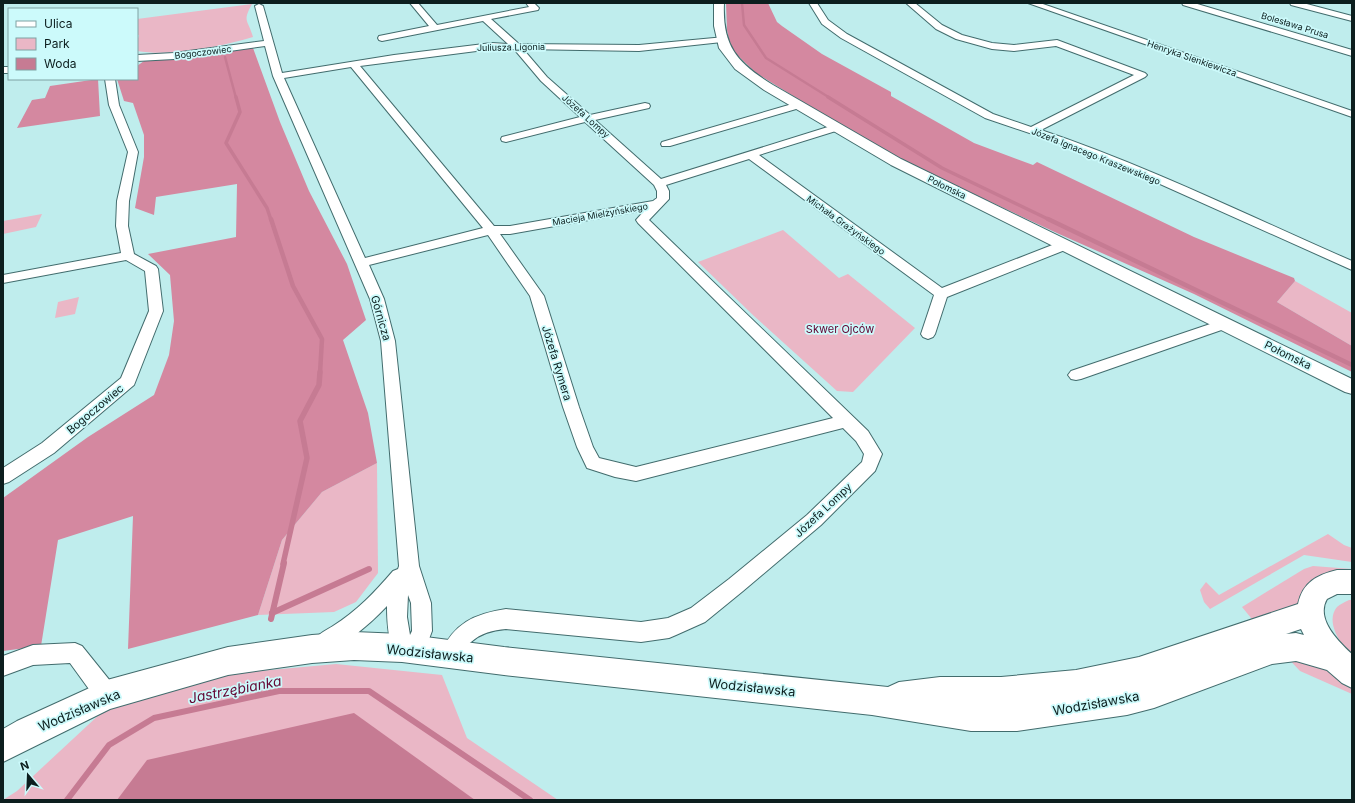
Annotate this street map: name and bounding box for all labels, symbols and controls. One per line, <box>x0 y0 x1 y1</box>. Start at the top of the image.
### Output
legend <box>8 8 138 80</box>
street label: Bolesława Prusa <box>1260 10 1330 40</box>
text: Ulica <box>44 16 72 31</box>
text: Park <box>44 36 70 51</box>
street label: Henryka Sienkiewicza <box>1146 38 1238 78</box>
street label: Juliusza Ligonia <box>477 41 545 53</box>
street label: Bogoczowiec <box>174 43 232 61</box>
text: Woda <box>44 56 77 71</box>
street label: Józefa Lompy <box>560 92 612 140</box>
street label: Józefa Ignacego Kraszewskiego <box>1030 125 1162 187</box>
street label: Połomska <box>926 173 968 201</box>
street label: Michała Grażyńskiego <box>805 193 887 257</box>
street label: Macieja Mielżyńskiego <box>551 200 649 228</box>
street label: Górnicza <box>368 294 394 342</box>
park label: Skwer Ojców <box>806 322 874 336</box>
street label: Józefa Rymera <box>539 324 575 402</box>
street label: Połomska <box>1262 338 1314 372</box>
street label: Bogoczowiec <box>64 381 126 437</box>
street label: Józefa Lompy <box>791 480 855 540</box>
street label: Wodzisławska <box>386 640 474 666</box>
water label: Jastrzębianka <box>187 672 283 706</box>
street label: Wodzisławska <box>708 674 796 700</box>
street label: Wodzisławska <box>36 686 122 734</box>
street label: Wodzisławska <box>1052 688 1140 718</box>
north arrow <box>8 755 48 795</box>
text: N <box>18 758 31 774</box>

